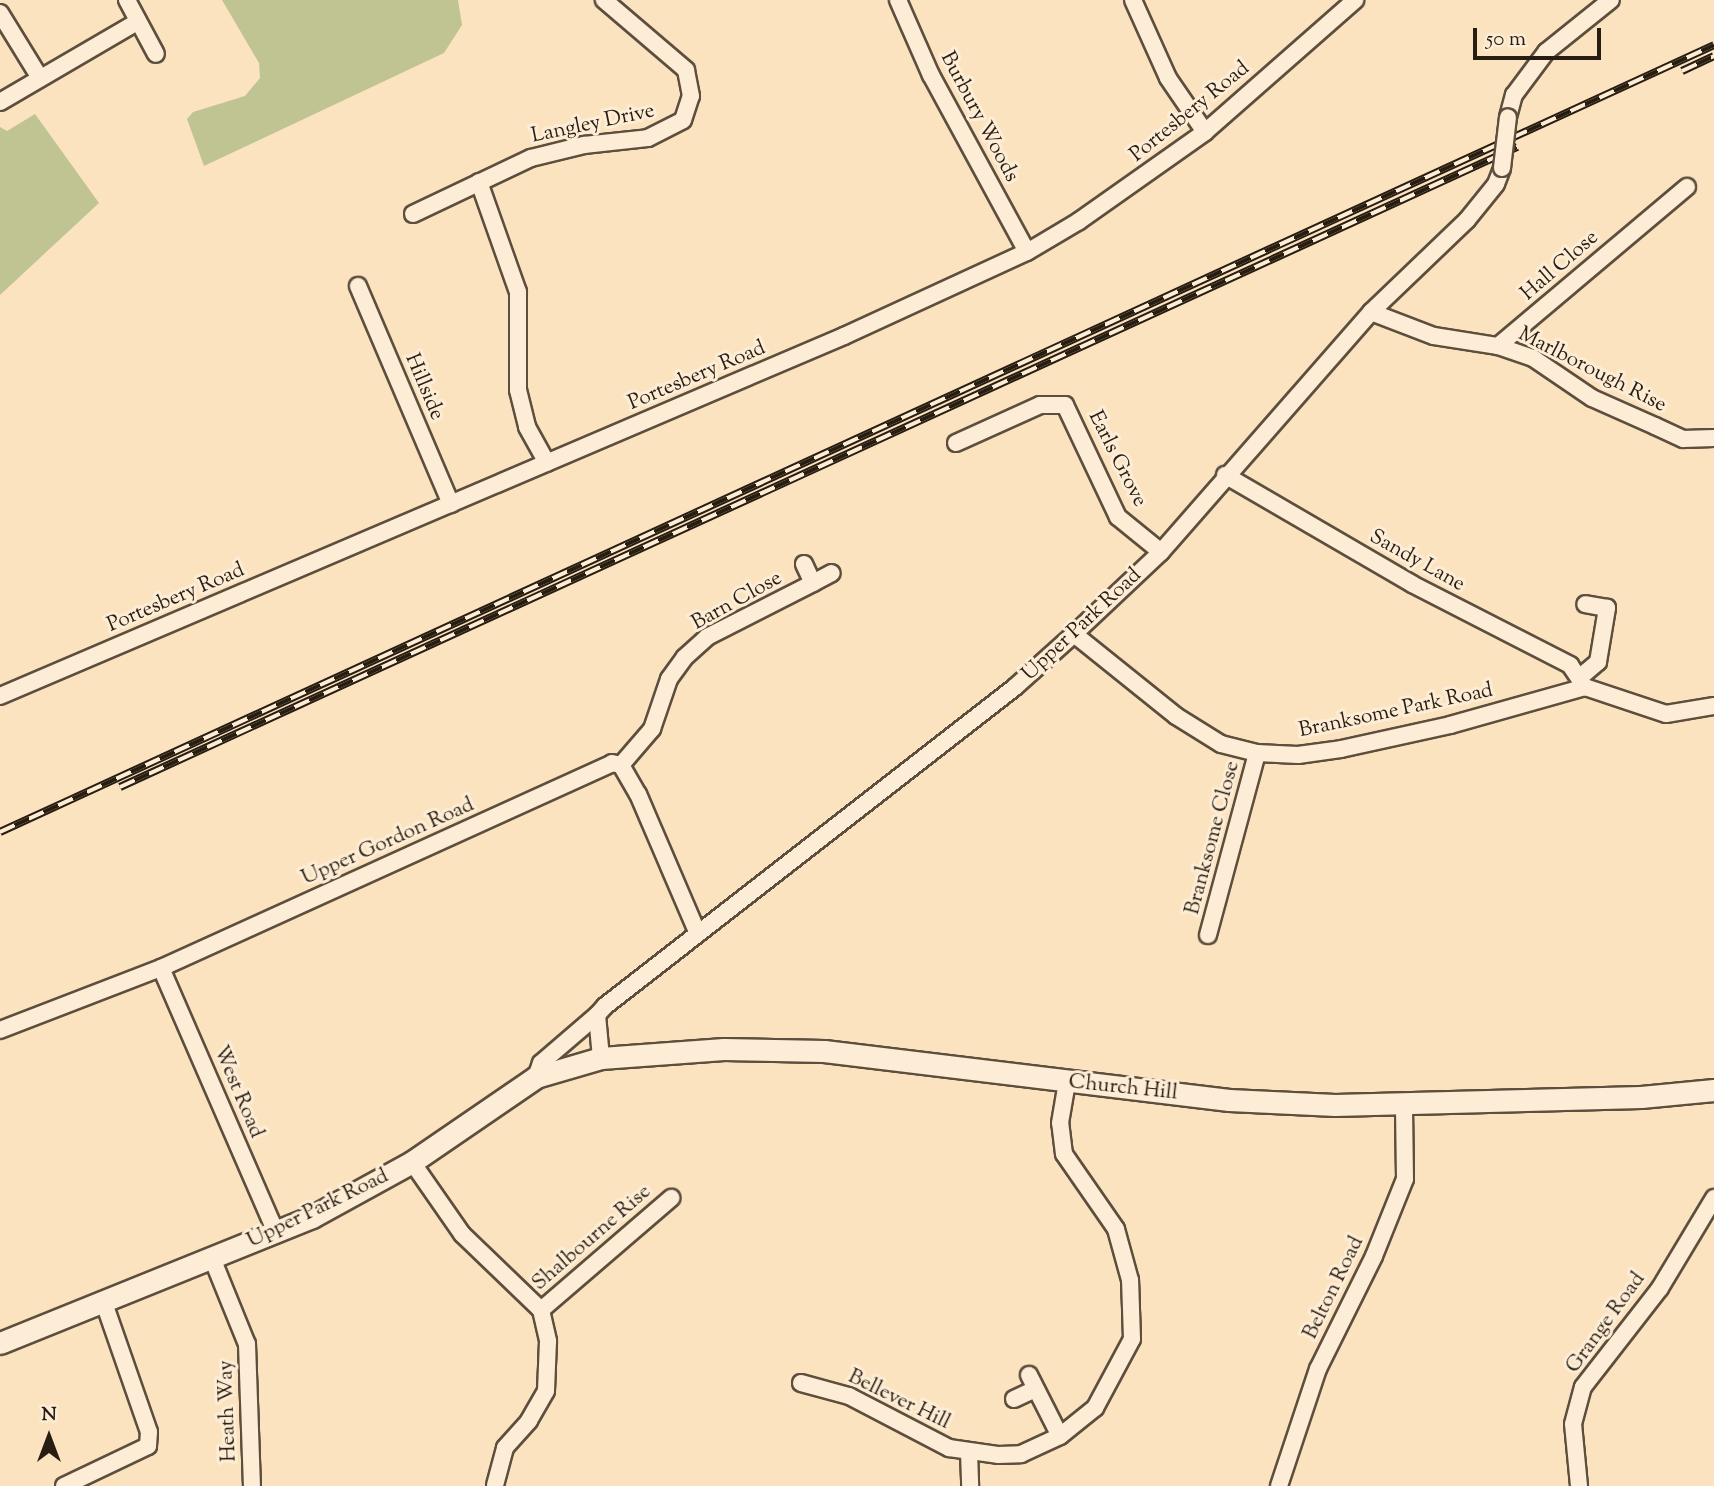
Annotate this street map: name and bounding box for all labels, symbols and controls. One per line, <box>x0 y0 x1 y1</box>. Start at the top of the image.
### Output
scale bar <box>1476 14 1604 58</box>
text: 50 m <box>1486 25 1526 55</box>
street label: Burbury Woods <box>934 48 1024 186</box>
street label: Portesbery Road <box>1125 56 1255 168</box>
street label: Langley Drive <box>529 99 657 149</box>
street label: Hall Close <box>1516 225 1604 307</box>
street label: Marlborough Rise <box>1514 322 1670 418</box>
street label: Portesbery Road <box>625 336 769 416</box>
street label: Hillside <box>399 350 449 424</box>
street label: Earls Grove <box>1082 407 1152 511</box>
street label: Sandy Lane <box>1365 524 1469 598</box>
street label: Portesbery Road <box>104 558 248 638</box>
street label: Upper Park Road <box>1017 563 1147 687</box>
street label: Barn Close <box>687 566 787 636</box>
street label: Branksome Park Road <box>1297 678 1495 744</box>
street label: Branksome Close <box>1180 758 1246 918</box>
street label: Upper Gordon Road <box>298 793 478 891</box>
street label: West Road <box>207 1042 269 1142</box>
street label: Church Hill <box>1067 1070 1179 1106</box>
street label: Upper Park Road <box>243 1164 393 1254</box>
street label: Shalbourne Rise <box>528 1180 656 1296</box>
street label: Belton Road <box>1298 1232 1370 1344</box>
street label: Grange Road <box>1561 1268 1651 1378</box>
street label: Heath Way <box>214 1360 242 1462</box>
street label: Bellever Hill <box>844 1364 954 1436</box>
north arrow <box>14 1402 84 1472</box>
text: N <box>41 1402 57 1429</box>

